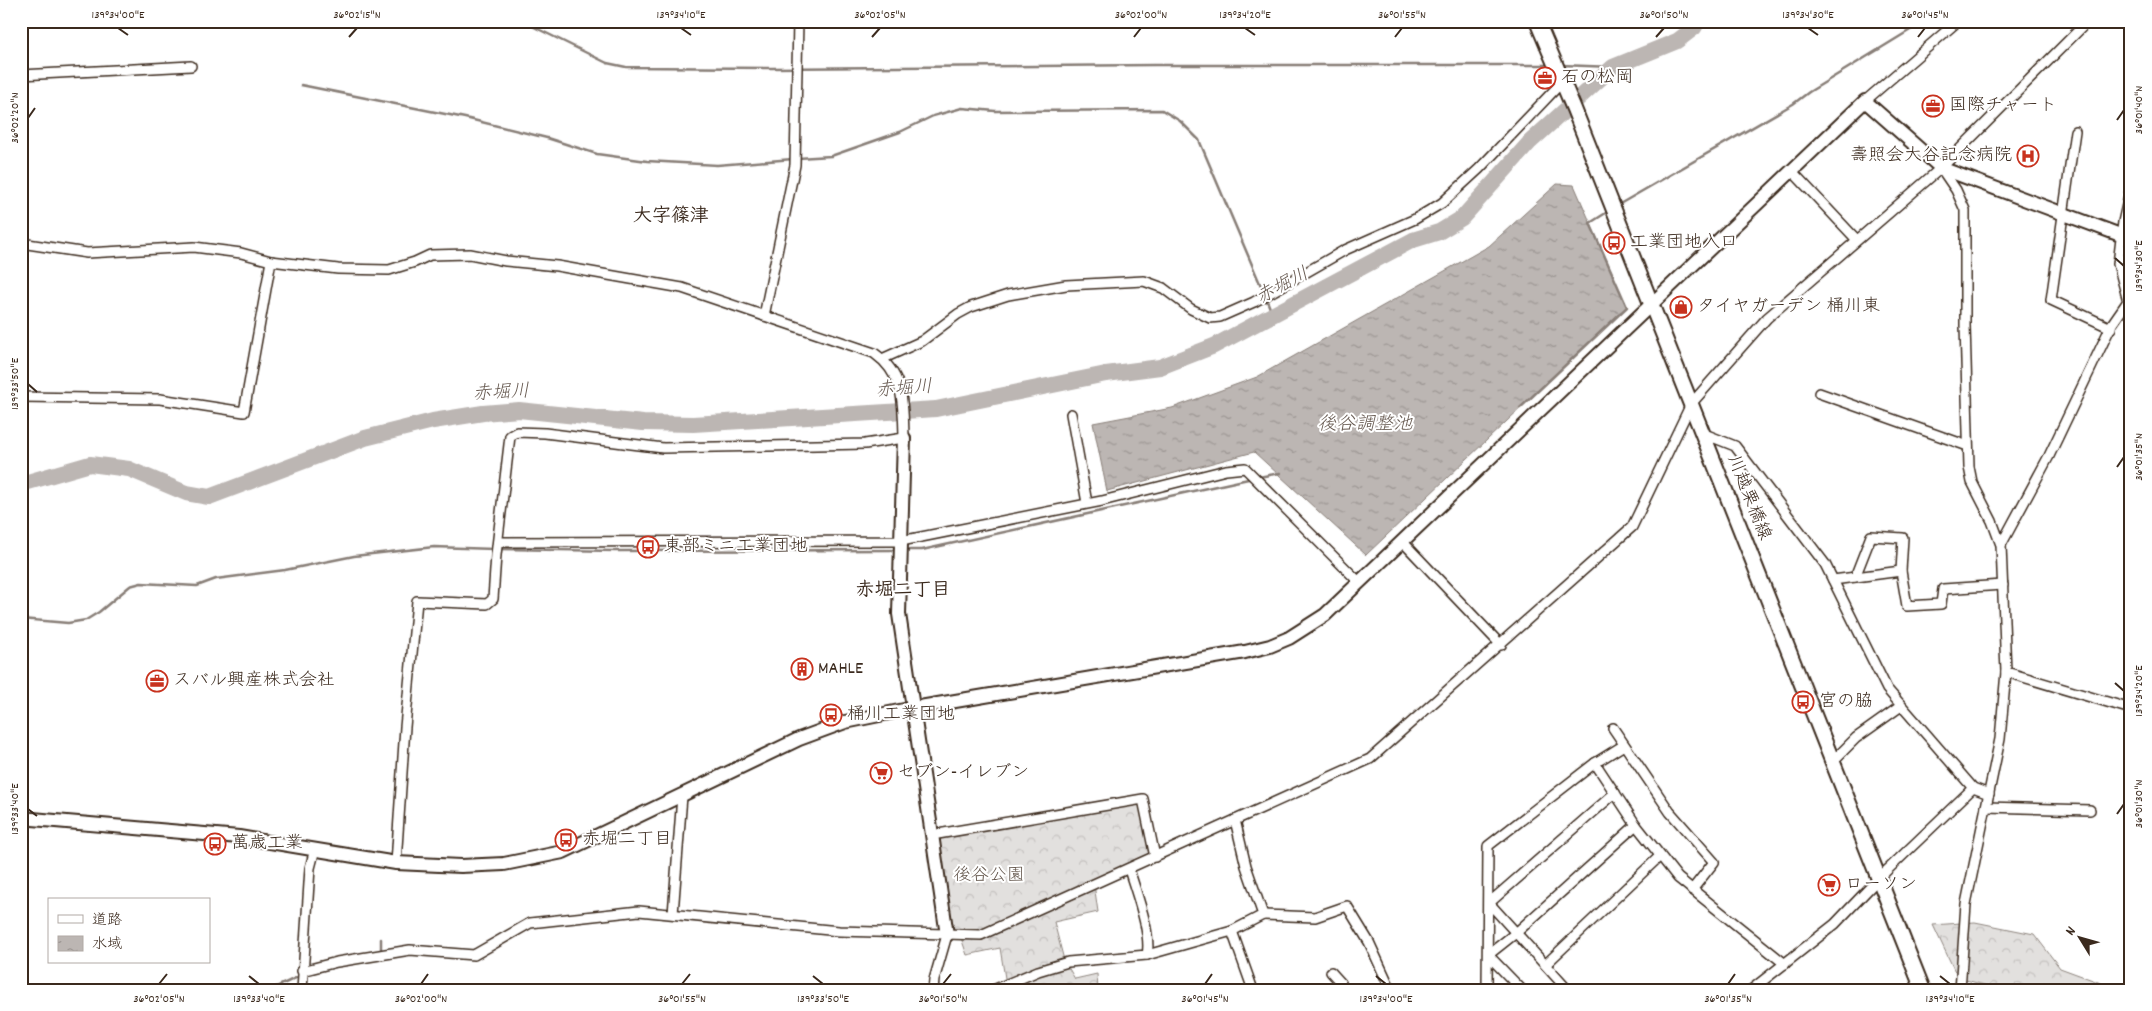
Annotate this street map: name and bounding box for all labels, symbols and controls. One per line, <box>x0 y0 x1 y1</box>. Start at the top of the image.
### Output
text: 139°34'00"E <box>92 7 145 24</box>
text: 36°02'15"N <box>333 7 381 24</box>
text: 139°34'10"E <box>657 7 706 24</box>
text: 36°02'05"N <box>854 7 906 24</box>
text: 36°02'00"N <box>1115 7 1167 24</box>
text: 139°34'20"E <box>1219 7 1271 24</box>
text: 36°01'55"N <box>1378 7 1426 24</box>
text: 36°01'50"N <box>1640 7 1689 24</box>
text: 139°34'30"E <box>1782 7 1834 24</box>
text: 36°01'45"N <box>1901 7 1949 24</box>
office icon: 石の松岡 <box>1533 66 1557 90</box>
place label: 石の松岡 <box>1561 66 1633 91</box>
text: 36°01'40"N <box>2131 86 2148 134</box>
text: 36°02'20"N <box>7 92 24 144</box>
office icon: 国際チャート <box>1921 94 1945 118</box>
place label: 国際チャート <box>1949 94 2057 119</box>
place label: 壽照会大谷記念病院 <box>1850 144 2012 169</box>
hospital icon: 壽照会大谷記念病院 <box>2016 144 2040 168</box>
district label: 大字篠津 <box>633 204 709 231</box>
bus stop icon: 工業団地入口 <box>1602 231 1626 255</box>
place label: 工業団地入口 <box>1630 231 1738 256</box>
text: 139°34'30"E <box>2131 240 2148 292</box>
water label: 赤堀川 <box>1251 262 1315 312</box>
shop icon: タイヤガーデン 桶川東 <box>1669 295 1693 319</box>
place label: タイヤガーデン 桶川東 <box>1697 295 1880 320</box>
text: 139°33'50"E <box>7 357 24 410</box>
water label: 赤堀川 <box>875 375 933 405</box>
water label: 赤堀川 <box>472 379 530 409</box>
water label: 後谷調整池 <box>1317 412 1413 439</box>
text: 36°01'35"N <box>2131 433 2148 481</box>
street label: 川越栗橋線 <box>1720 452 1776 544</box>
bus stop icon: 東部ミニ工業団地 <box>636 535 660 559</box>
place label: 東部ミニ工業団地 <box>664 535 808 560</box>
district label: 赤堀二丁目 <box>855 578 951 605</box>
building icon: MAHLE <box>790 657 814 681</box>
place label: MAHLE <box>818 657 863 682</box>
text: 139°34'20"E <box>2131 665 2148 717</box>
office icon: スバル興産株式会社 <box>145 669 169 693</box>
place label: スバル興産株式会社 <box>173 669 335 694</box>
bus stop icon: 宮の脇 <box>1791 690 1815 714</box>
place label: 宮の脇 <box>1819 690 1873 715</box>
bus stop icon: 桶川工業団地 <box>819 703 843 727</box>
place label: 桶川工業団地 <box>847 703 955 728</box>
supermarket icon: セブン-イレブン <box>869 761 893 785</box>
place label: セブン-イレブン <box>897 761 1029 786</box>
text: 36°01'30"N <box>2131 780 2148 828</box>
text: 139°33'40"E <box>7 783 24 835</box>
bus stop icon: 赤堀二丁目 <box>554 828 578 852</box>
place label: 赤堀二丁目 <box>582 828 672 853</box>
bus stop icon: 萬歳工業 <box>203 832 227 856</box>
place label: 萬歳工業 <box>231 832 303 857</box>
park label: 後谷公園 <box>953 864 1025 889</box>
supermarket icon: ローソン <box>1817 873 1841 897</box>
place label: ローソン <box>1845 873 1917 898</box>
legend <box>48 898 210 964</box>
text: 道路 <box>92 910 122 932</box>
north arrow <box>2054 914 2104 964</box>
text: N <box>2061 923 2081 940</box>
text: 水域 <box>92 934 122 956</box>
text: 36°02'05"N <box>133 991 185 1008</box>
text: 139°33'40"E <box>233 991 285 1008</box>
text: 36°02'00"N <box>395 991 447 1008</box>
text: 36°01'55"N <box>658 991 706 1008</box>
text: 139°33'50"E <box>797 991 850 1008</box>
text: 36°01'50"N <box>919 991 968 1008</box>
text: 36°01'45"N <box>1181 991 1229 1008</box>
text: 139°34'00"E <box>1360 991 1413 1008</box>
text: 36°01'35"N <box>1704 991 1752 1008</box>
text: 139°34'10"E <box>1926 991 1975 1008</box>

